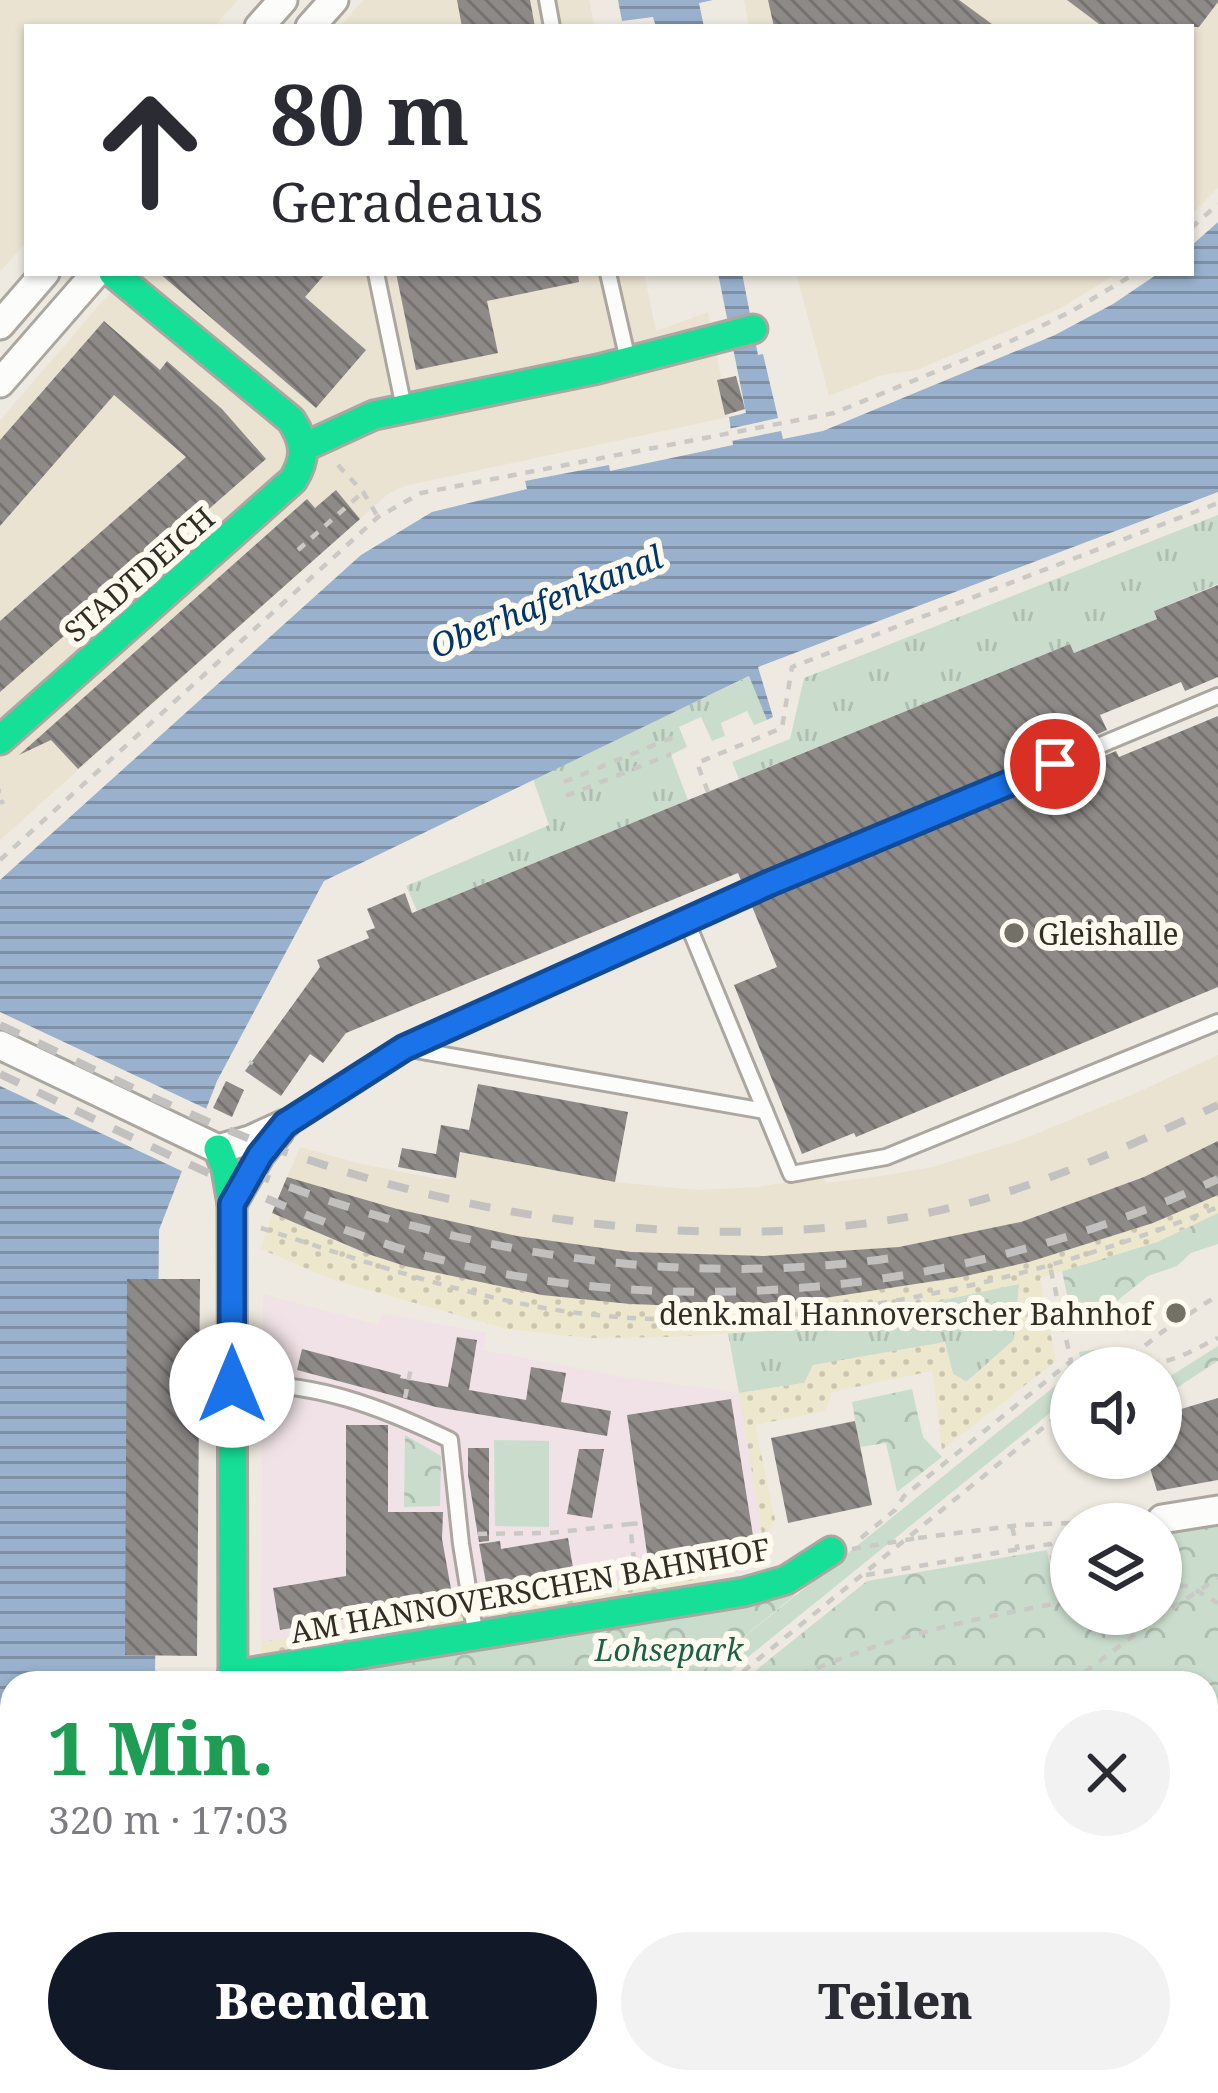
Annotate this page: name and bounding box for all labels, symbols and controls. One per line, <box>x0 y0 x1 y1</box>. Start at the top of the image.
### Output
text: 80 m <box>270 55 470 170</box>
icon: ahead <box>72 72 228 228</box>
text: Geradeaus <box>270 164 543 238</box>
street label: STADTDEICH <box>55 497 223 651</box>
water label: Oberhafenkanal <box>423 534 669 668</box>
pin <box>1004 713 1106 815</box>
icon: arrive <box>1022 731 1088 797</box>
place label: Gleishalle <box>1038 913 1179 954</box>
marker: Gleishalle <box>1001 920 1027 946</box>
place label: denk.mal Hannoverscher Bahnhof <box>659 1293 1155 1334</box>
marker: denk.mal Hannoverscher Bahnhof <box>1163 1300 1189 1326</box>
position arrow <box>169 1322 295 1448</box>
map controls <box>1050 1347 1182 1635</box>
button: sound <box>1050 1347 1182 1479</box>
button: layers <box>1050 1503 1182 1635</box>
street label: AM HANNOVERSCHEN BAHNHOF <box>287 1528 773 1652</box>
park label: Lohsepark <box>594 1629 744 1670</box>
text: 1 Min. <box>48 1698 274 1796</box>
button: close <box>1044 1710 1170 1836</box>
text: 320 m · 17:03 <box>48 1792 289 1845</box>
button: Beenden <box>48 1932 597 2070</box>
button: Teilen <box>621 1932 1170 2070</box>

